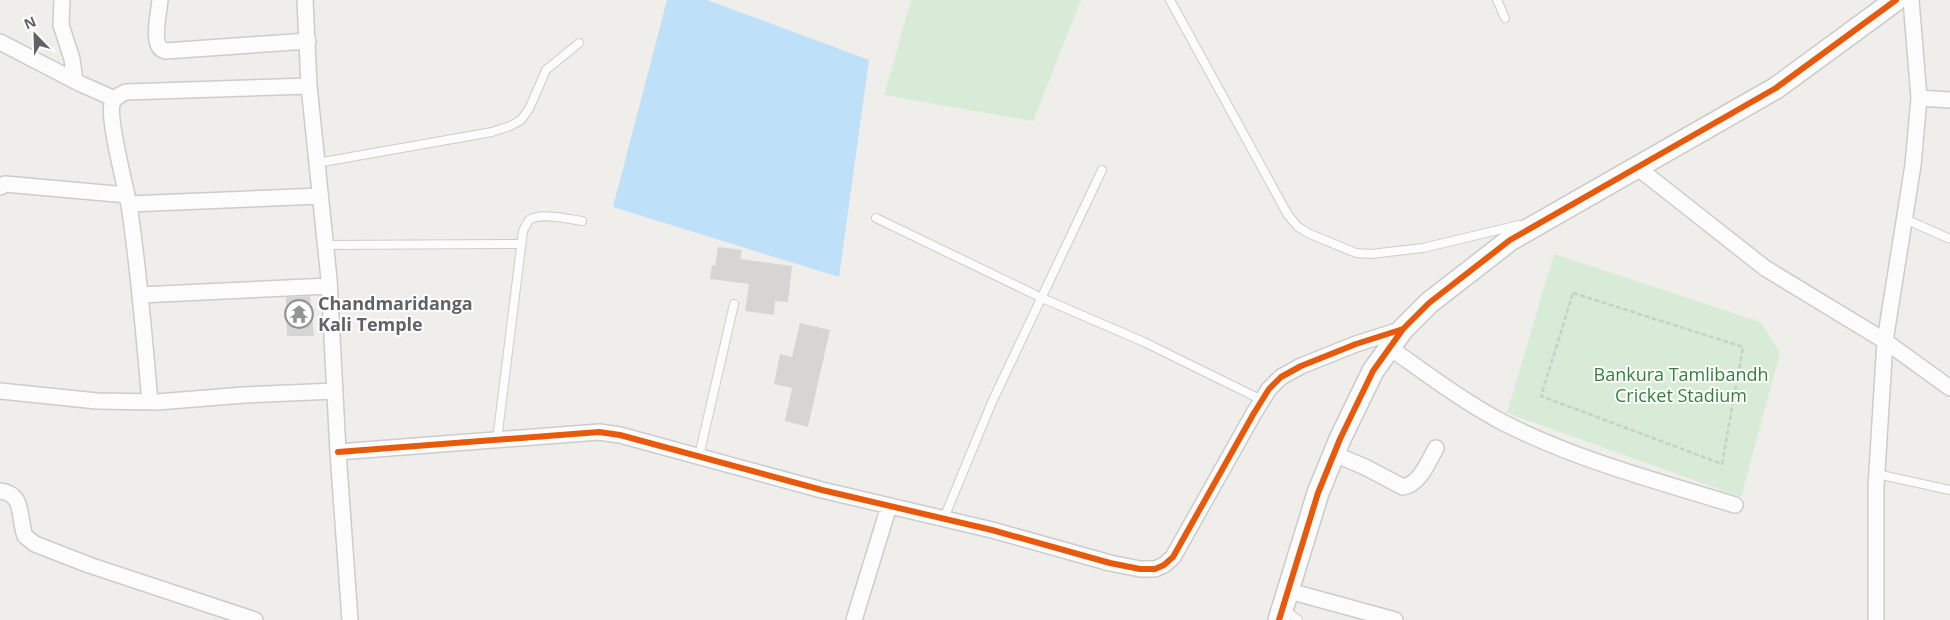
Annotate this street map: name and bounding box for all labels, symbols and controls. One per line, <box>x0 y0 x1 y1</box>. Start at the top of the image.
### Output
north arrow <box>10 10 60 60</box>
text: N <box>21 12 39 34</box>
place label: Chandmaridanga Kali Temple <box>318 291 473 336</box>
temple icon: Chandmaridanga Kali Temple <box>284 299 314 329</box>
park label: Bankura Tamlibandh Cricket Stadium <box>1594 362 1768 407</box>

